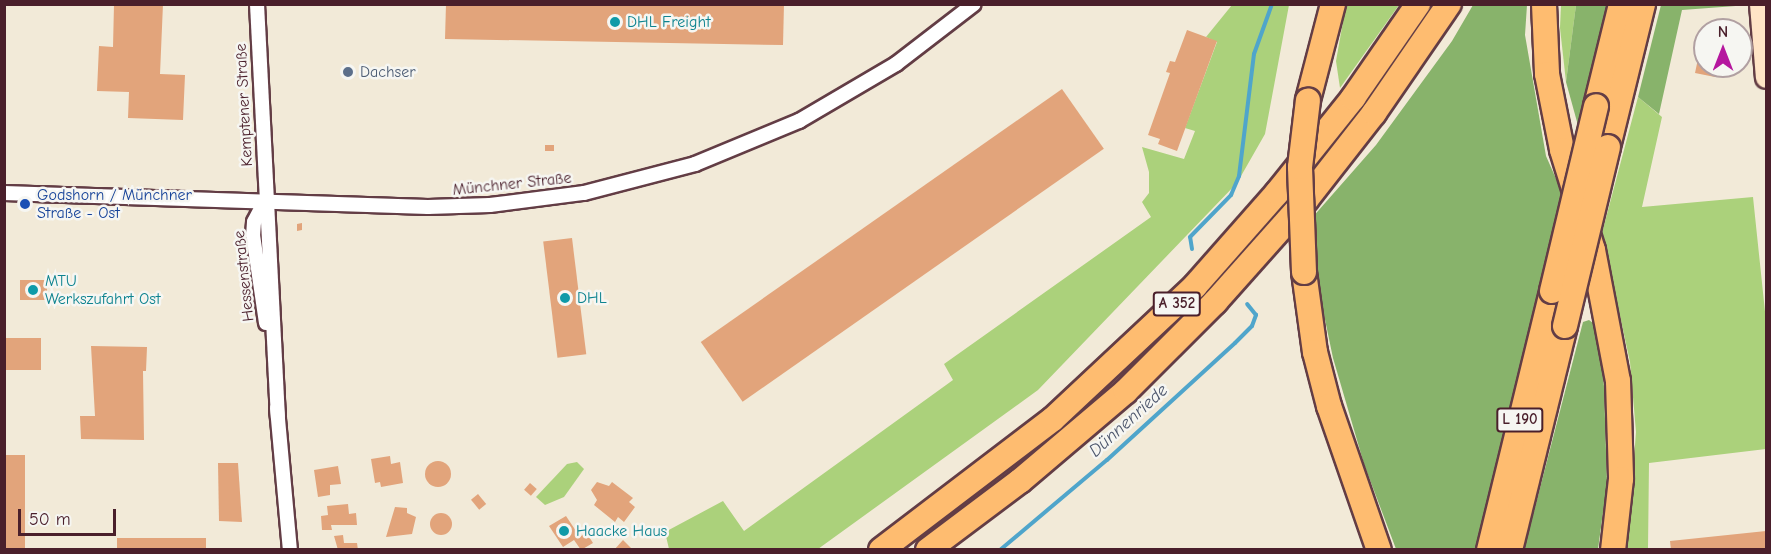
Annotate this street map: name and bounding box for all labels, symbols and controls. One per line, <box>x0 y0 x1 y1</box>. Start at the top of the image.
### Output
place label: DHL Freight <box>627 12 711 32</box>
marker: DHL Freight <box>608 15 622 29</box>
north arrow <box>1693 18 1753 78</box>
text: N <box>1718 23 1728 41</box>
street label: Kemptener Straße <box>231 43 257 167</box>
place label: Dachser <box>360 62 416 82</box>
marker: Dachser <box>341 65 355 79</box>
street label: Münchner Straße <box>452 168 572 200</box>
place label: Godshorn / Münchner Straße - Ost <box>37 185 192 223</box>
marker: Godshorn / Münchner Straße - Ost <box>18 197 32 211</box>
street label: Hessenstraße <box>230 229 258 323</box>
place label: MTU Werkszufahrt Ost <box>45 271 160 309</box>
marker: MTU Werkszufahrt Ost <box>26 283 40 297</box>
place label: DHL <box>577 288 607 308</box>
marker: DHL <box>558 291 572 305</box>
road number: A 352 <box>1152 292 1202 316</box>
water label: Dünnenriede <box>1085 380 1173 462</box>
road number: L 190 <box>1496 408 1544 432</box>
scale bar <box>21 497 118 535</box>
text: 50 m <box>29 509 71 530</box>
place label: Haacke Haus <box>576 521 667 541</box>
marker: Haacke Haus <box>557 524 571 538</box>

